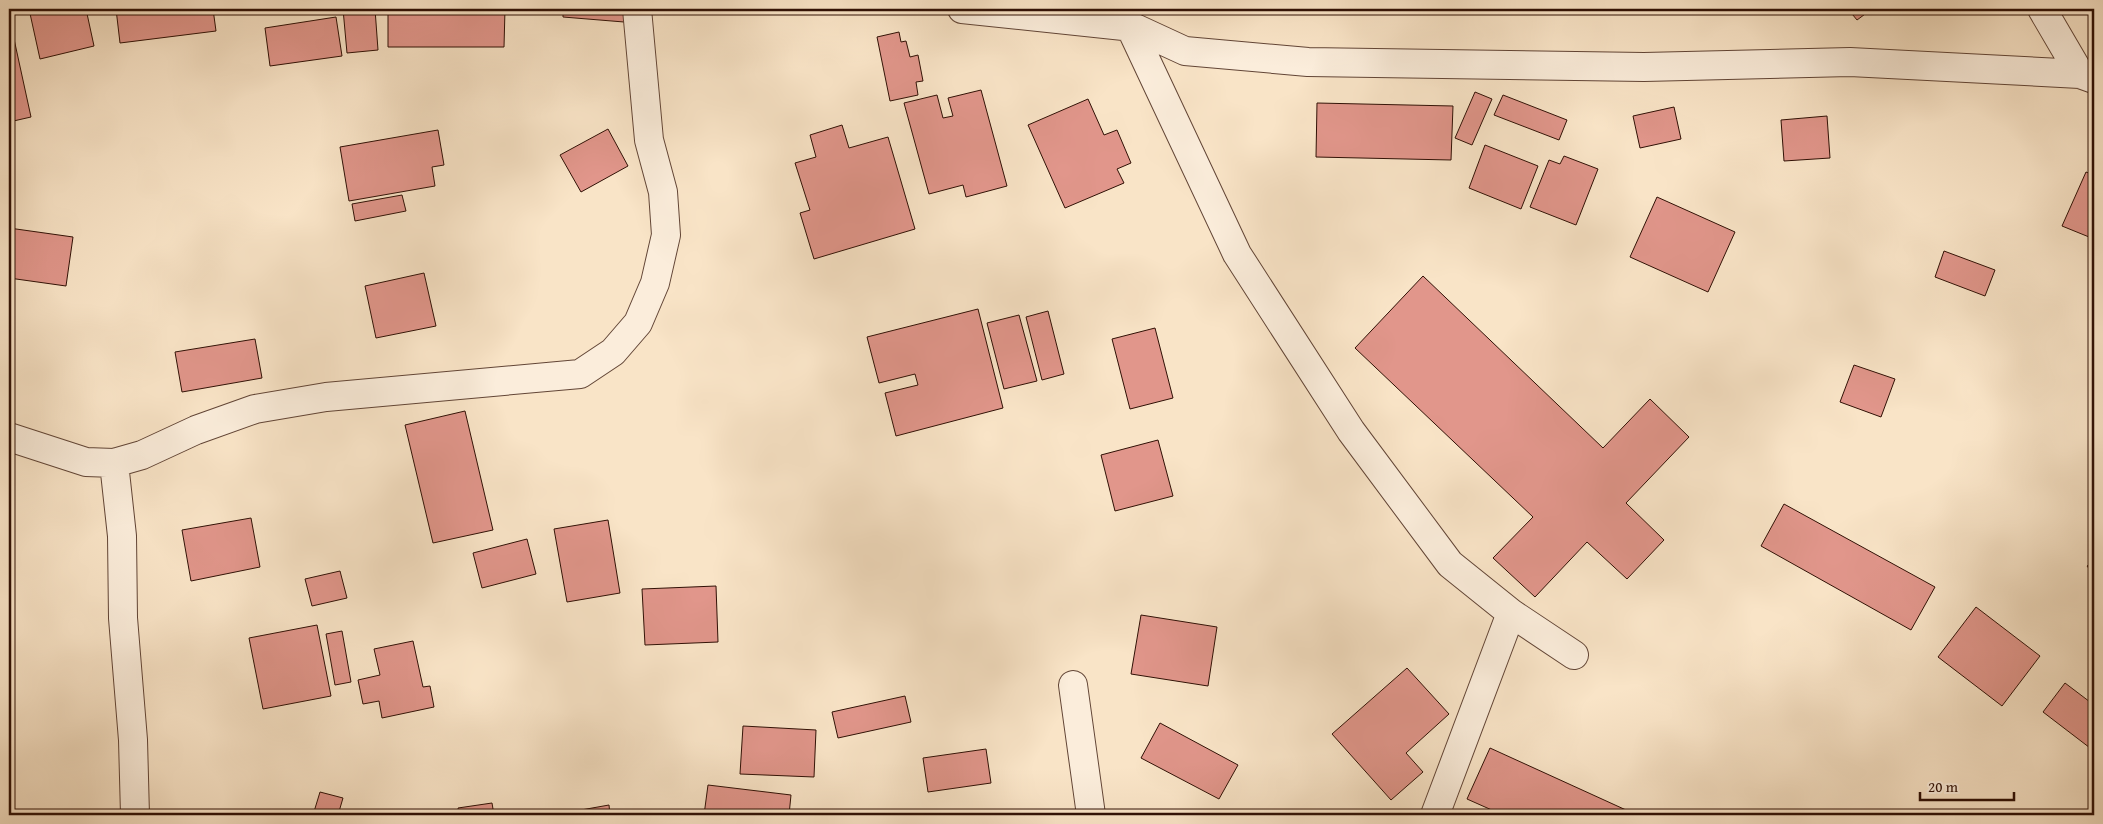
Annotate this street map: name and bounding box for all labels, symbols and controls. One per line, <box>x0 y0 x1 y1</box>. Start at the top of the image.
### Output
scale bar <box>1920 769 2014 801</box>
text: 20 m <box>1928 776 1959 797</box>

